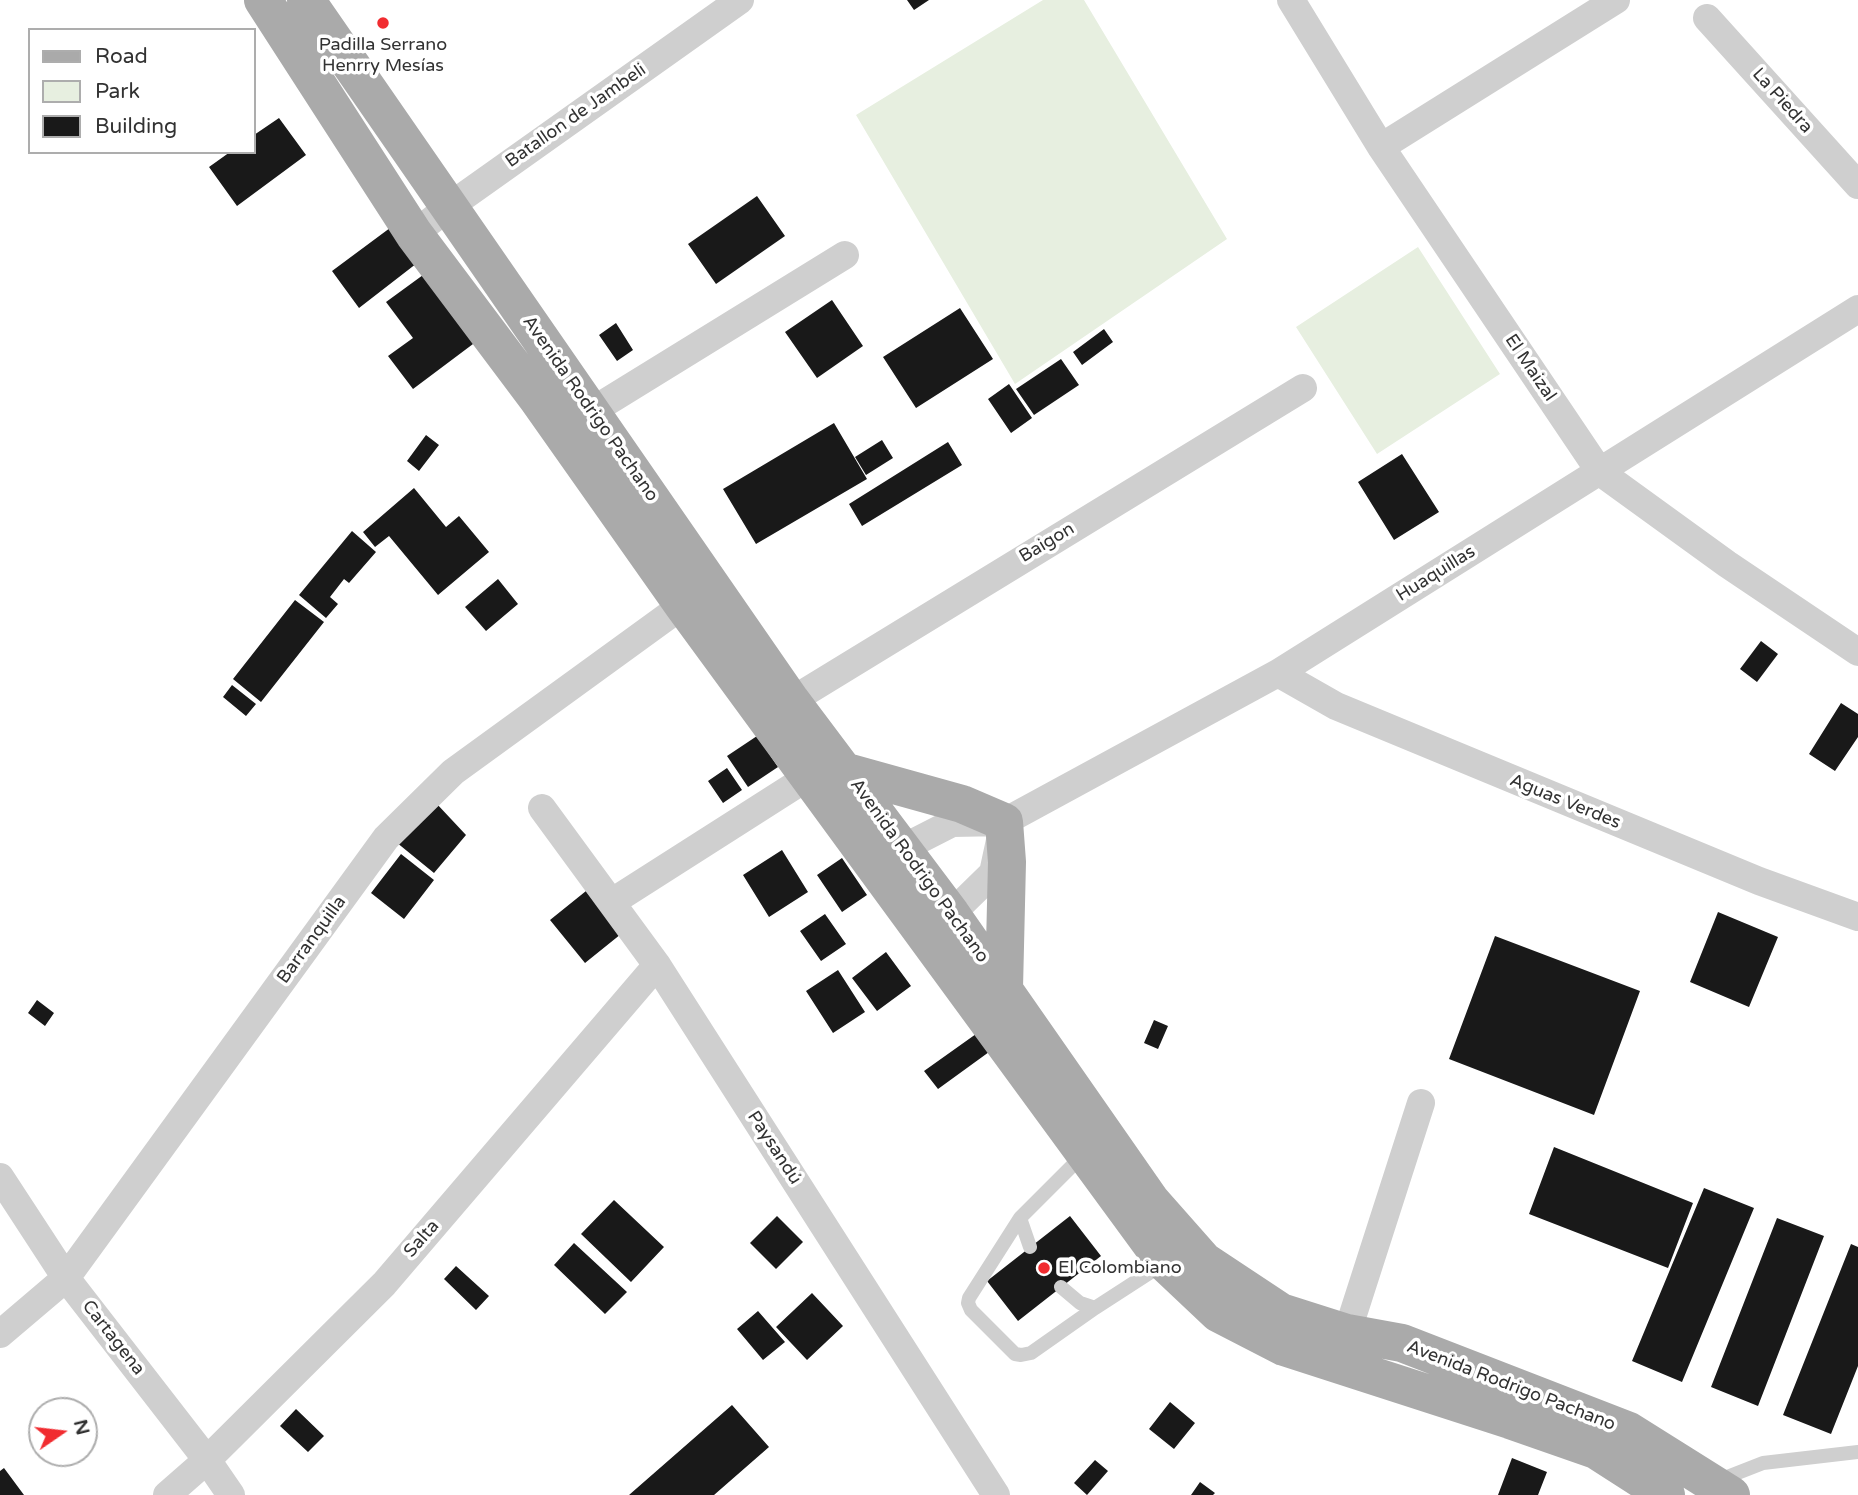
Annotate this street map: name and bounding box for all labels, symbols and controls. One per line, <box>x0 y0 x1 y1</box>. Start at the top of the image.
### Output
marker: Padilla Serrano Henrry Mesías <box>375 15 391 31</box>
legend <box>28 28 256 154</box>
place label: Padilla Serrano Henrry Mesías <box>319 34 447 76</box>
text: Road <box>95 44 148 69</box>
street label: Batallon de Jambeli <box>502 59 650 173</box>
street label: La Piedra <box>1747 64 1817 138</box>
text: Park <box>95 79 140 104</box>
text: Building <box>95 114 177 139</box>
street label: Avenida Rodrigo Pachano <box>518 312 662 506</box>
street label: El Maizal <box>1500 330 1560 406</box>
street label: Baigon <box>1016 518 1078 568</box>
street label: Huaquillas <box>1393 541 1479 607</box>
street label: Aguas Verdes <box>1506 770 1624 834</box>
street label: Avenida Rodrigo Pachano <box>845 775 993 967</box>
street label: Barranquilla <box>273 892 351 988</box>
street label: Paysandú <box>742 1107 806 1189</box>
street label: Salta <box>400 1216 444 1262</box>
place label: El Colombiano <box>1058 1257 1182 1279</box>
marker: El Colombiano <box>1036 1260 1052 1276</box>
street label: Cartagena <box>77 1296 149 1380</box>
street label: Avenida Rodrigo Pachano <box>1404 1336 1618 1436</box>
north arrow <box>28 1397 98 1467</box>
text: N <box>69 1417 94 1437</box>

